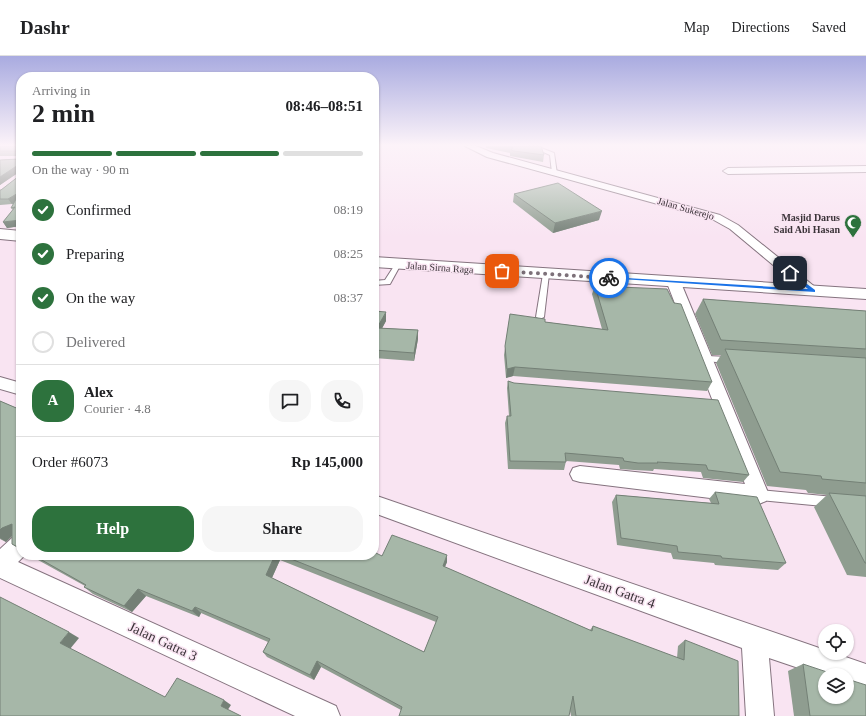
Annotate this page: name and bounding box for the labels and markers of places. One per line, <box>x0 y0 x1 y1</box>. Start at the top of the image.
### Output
place label: Masjid Darus Said Abi Hasan <box>774 212 840 235</box>
mosque icon: Masjid Darus Said Abi Hasan <box>843 213 863 238</box>
pin <box>485 254 519 288</box>
pin <box>773 256 807 290</box>

